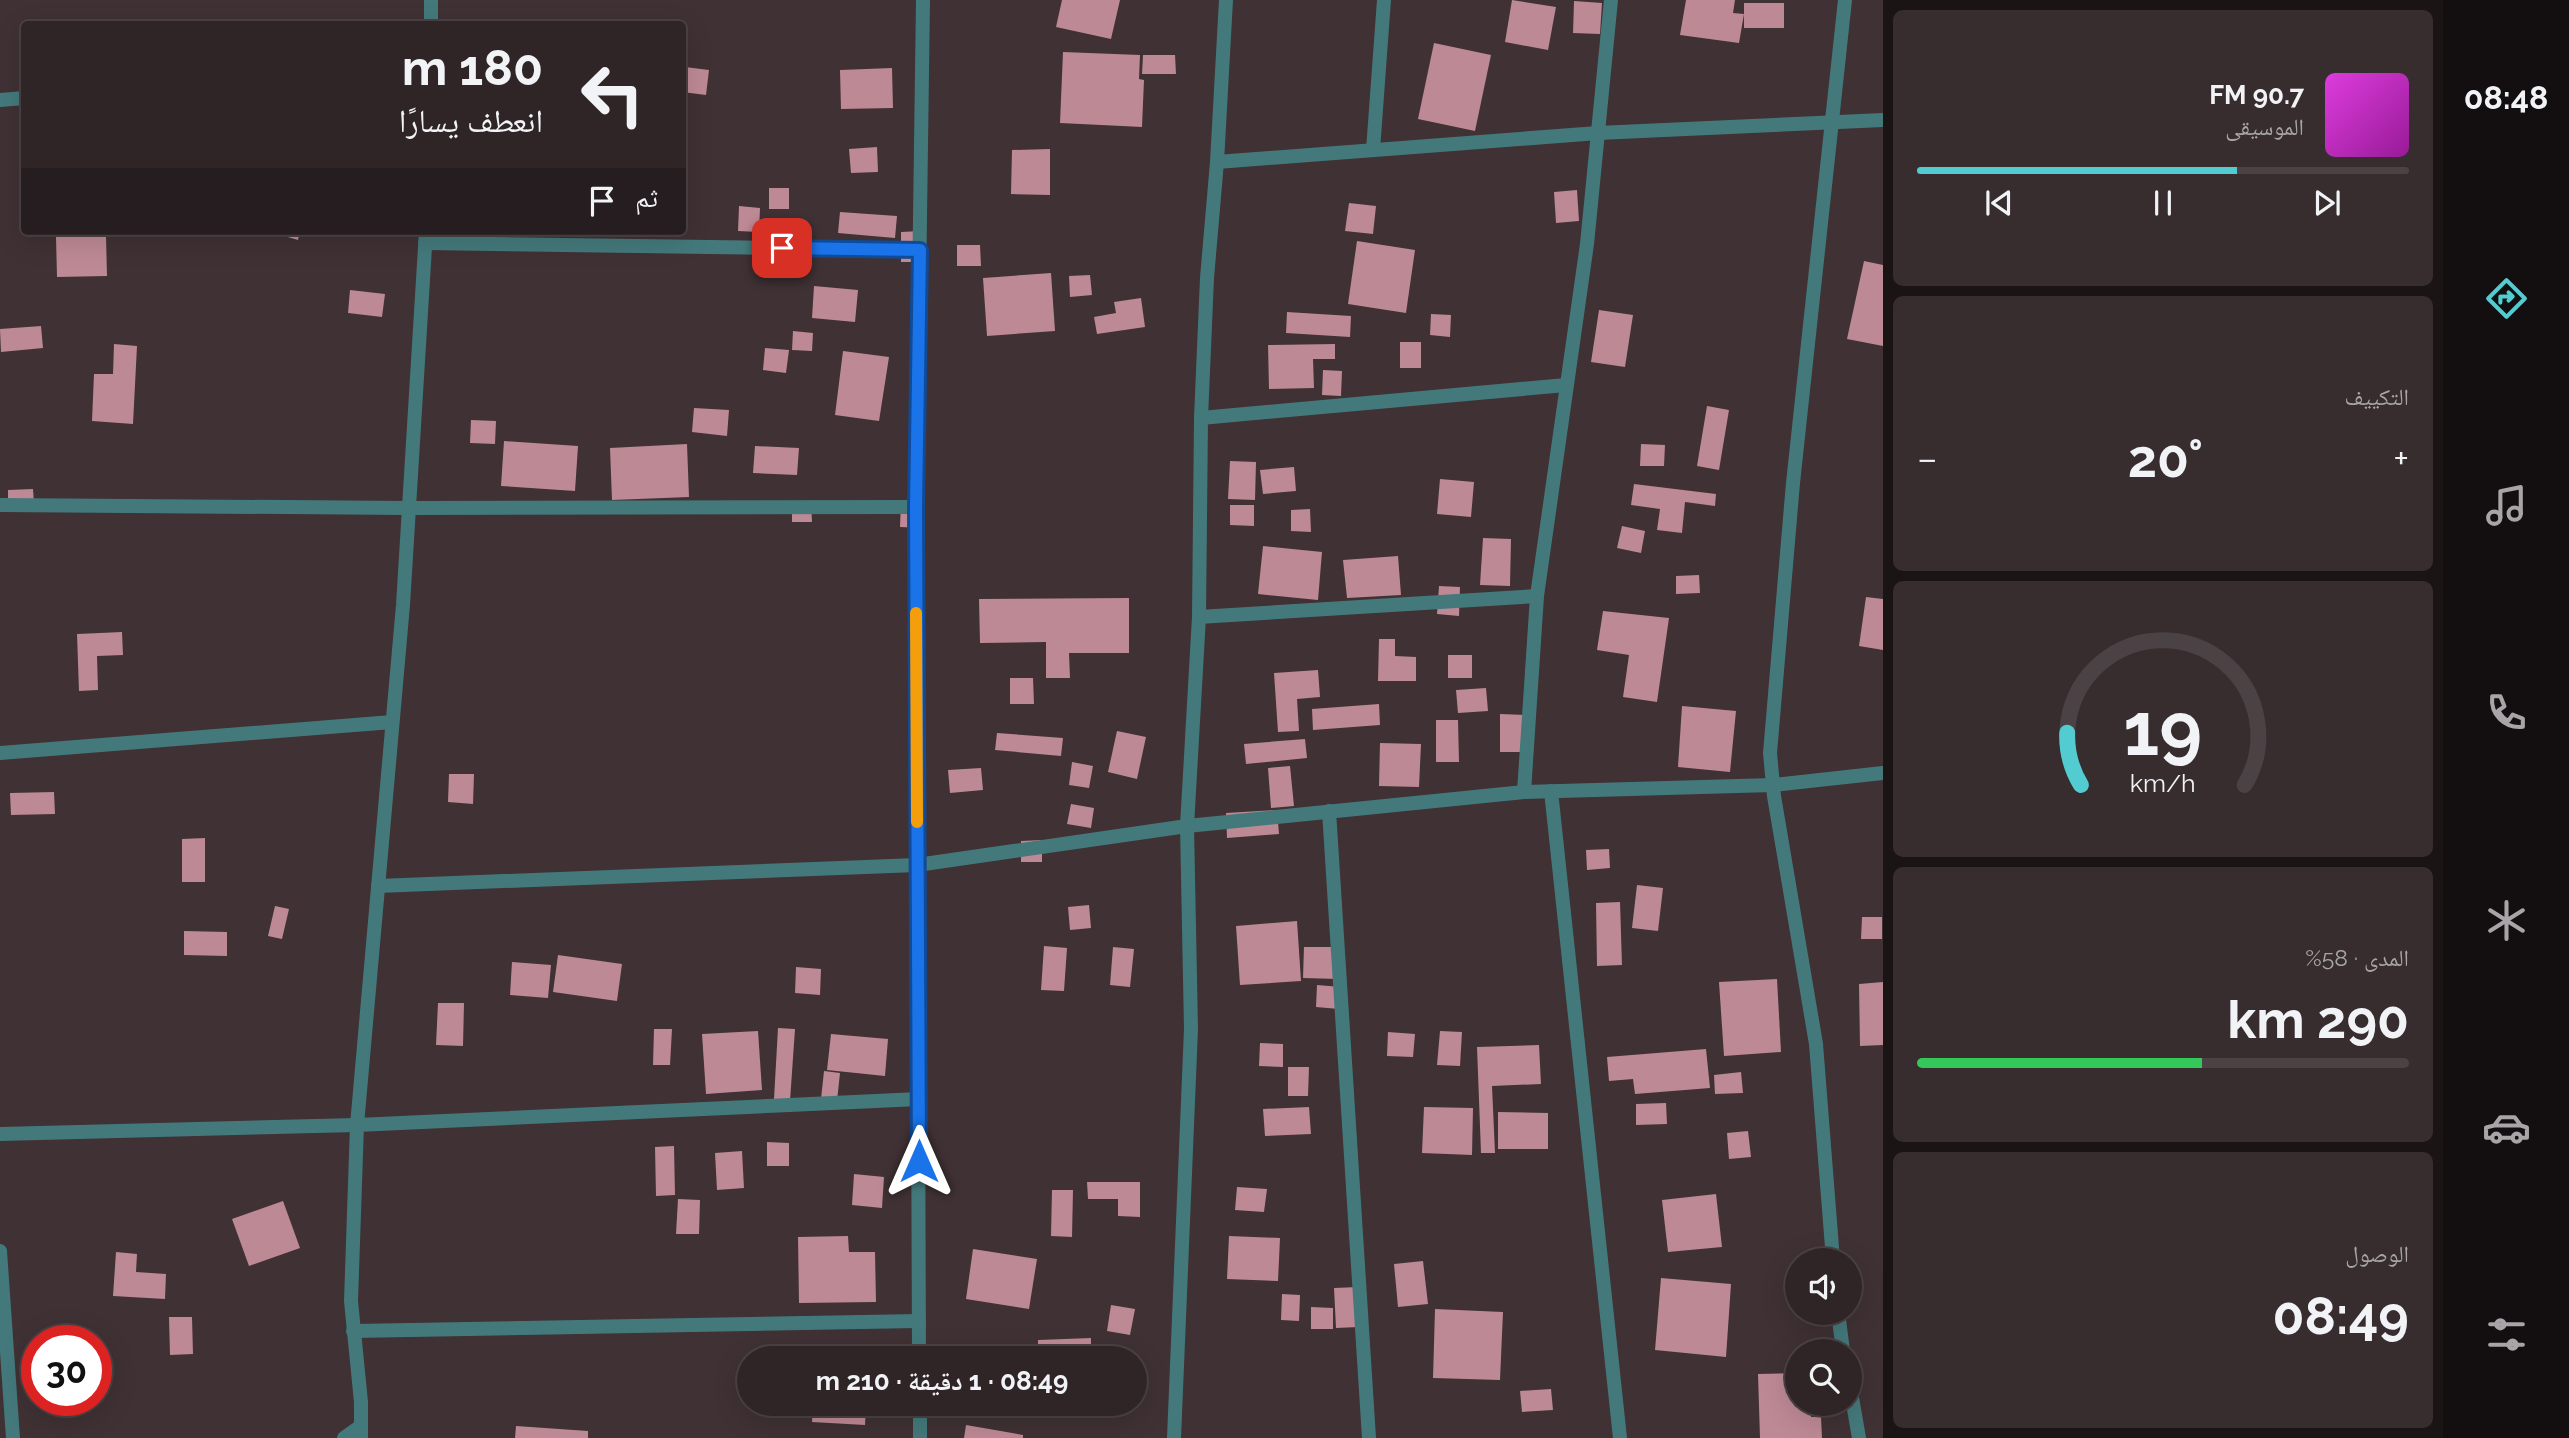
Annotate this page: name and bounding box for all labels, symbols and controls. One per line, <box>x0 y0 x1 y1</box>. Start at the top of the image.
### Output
text: 180 m <box>402 39 543 96</box>
icon: left <box>567 49 658 140</box>
text: 08:48 <box>2464 79 2548 116</box>
text: 90.7 FM <box>2209 80 2304 110</box>
text: انعطف يسارًا <box>399 102 543 139</box>
text: الموسيقى <box>2225 113 2304 140</box>
icon: arrive <box>583 182 621 220</box>
text: ثم <box>635 183 658 213</box>
icon: previous <box>1980 184 2018 222</box>
icon: pause <box>2144 184 2182 222</box>
icon: next <box>2308 184 2346 222</box>
pin <box>752 218 812 278</box>
icon: arrive <box>763 229 801 267</box>
icon: directions <box>2482 274 2531 323</box>
text: التكييف <box>2344 383 2409 410</box>
text: 20° <box>2128 428 2203 489</box>
text: − <box>1917 436 1937 481</box>
text: + <box>2393 436 2409 481</box>
icon: music <box>2482 481 2531 530</box>
text: 19 <box>2124 687 2202 772</box>
icon: phone <box>2482 688 2531 737</box>
text: km/h <box>2130 768 2196 798</box>
icon: climate <box>2482 896 2531 945</box>
text: المدى · 58% <box>2305 944 2409 971</box>
text: 290 km <box>2227 989 2409 1050</box>
icon: car <box>2482 1103 2531 1152</box>
position arrow <box>882 1124 956 1198</box>
text: الوصول <box>2345 1240 2409 1267</box>
map controls <box>1785 1248 1862 1416</box>
button: sound <box>1785 1248 1862 1325</box>
text: 08:49 <box>2272 1285 2409 1346</box>
icon: filters <box>2482 1310 2531 1359</box>
speed limit sign: 30 <box>21 1325 112 1416</box>
button: search <box>1785 1339 1862 1416</box>
text: 08:49 · 1 دقيقة · 210 m <box>816 1366 1068 1396</box>

